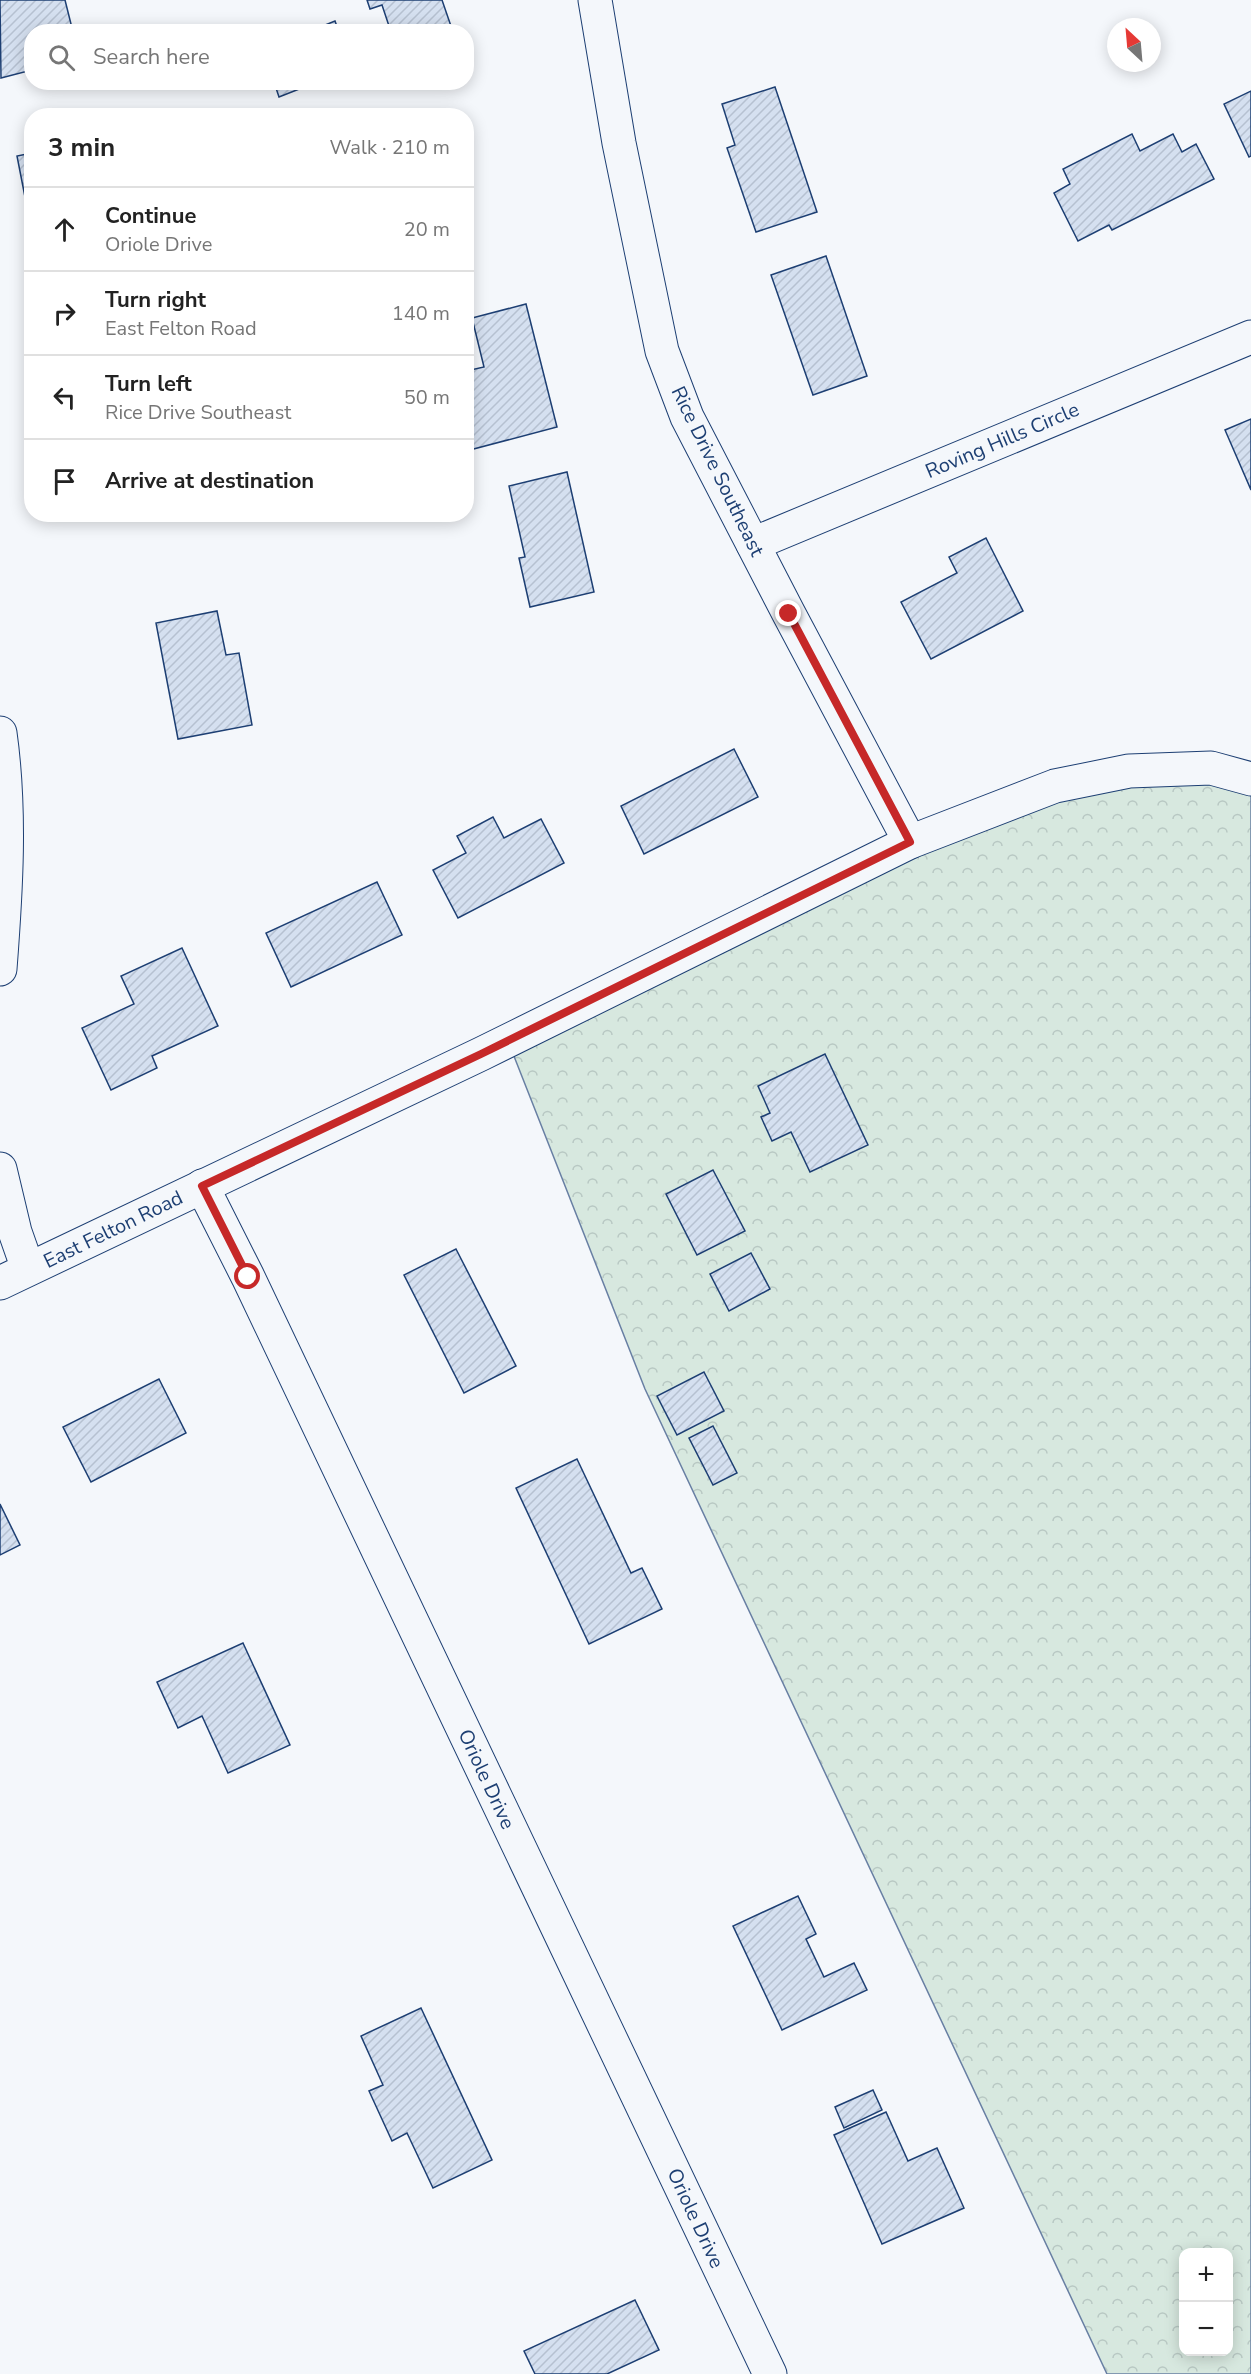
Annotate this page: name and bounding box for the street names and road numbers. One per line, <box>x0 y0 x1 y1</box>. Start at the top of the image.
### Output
street label: Rice Drive Southeast <box>665 382 771 562</box>
street label: Roving Hills Circle <box>921 396 1083 485</box>
street label: East Felton Road <box>39 1184 187 1275</box>
street label: Oriole Drive <box>452 1725 521 1834</box>
street label: Oriole Drive <box>661 2164 730 2273</box>

